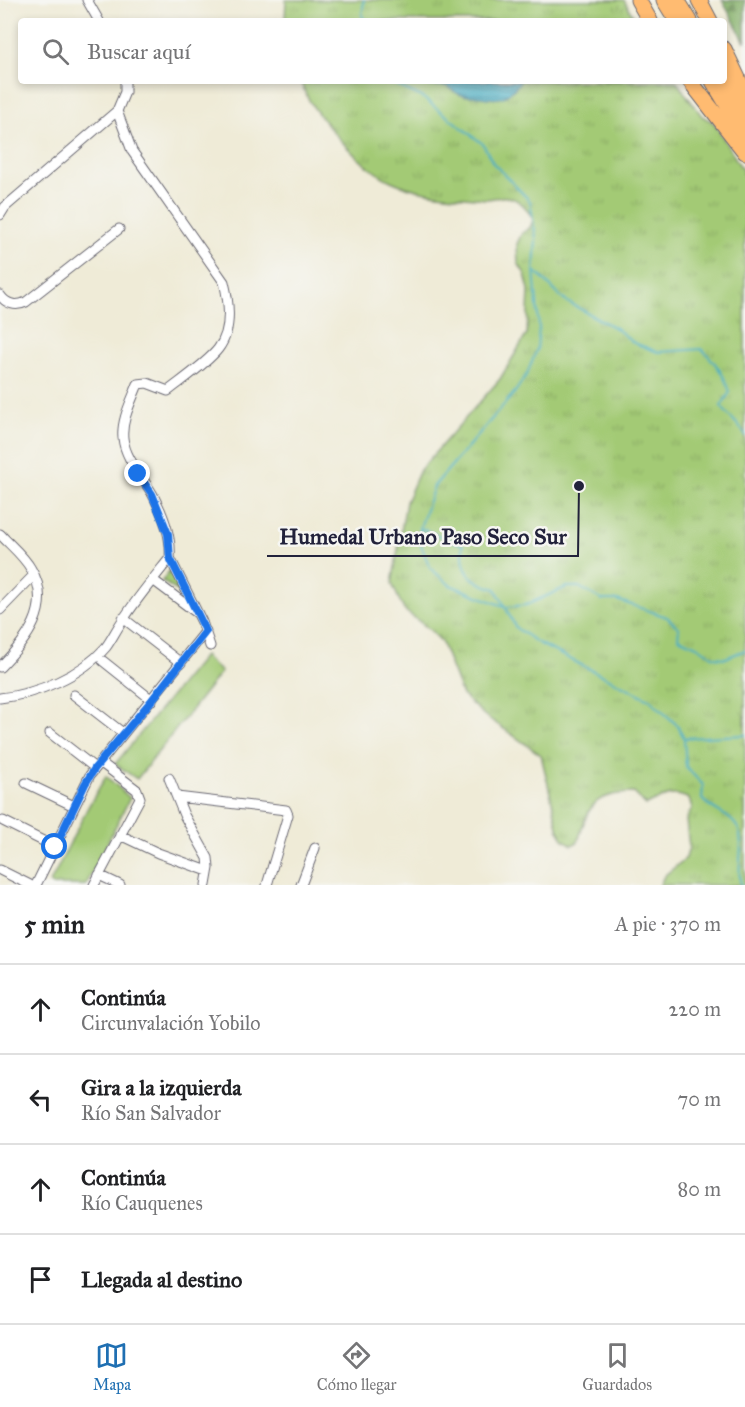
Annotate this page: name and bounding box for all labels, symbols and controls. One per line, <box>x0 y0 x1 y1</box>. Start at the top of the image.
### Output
search box <box>18 18 727 84</box>
icon: search <box>39 35 72 68</box>
text: Buscar aquí <box>87 38 190 65</box>
route end <box>124 460 150 486</box>
callout: Humedal Urbano Paso Seco Sur <box>267 516 578 556</box>
text: Humedal Urbano Paso Seco Sur <box>279 523 567 550</box>
route start <box>41 833 67 859</box>
text: 5 min <box>24 908 85 940</box>
text: A pie · 370 m <box>615 912 721 936</box>
text: Continúa <box>81 984 166 1011</box>
icon: ahead <box>24 993 57 1026</box>
text: 220 m <box>669 997 721 1021</box>
text: Circunvalación Yobilo <box>81 1011 260 1035</box>
text: Gira a la izquierda <box>81 1074 242 1101</box>
icon: left <box>24 1083 57 1116</box>
text: 70 m <box>678 1087 721 1111</box>
text: Río San Salvador <box>81 1101 221 1125</box>
text: Continúa <box>81 1164 166 1191</box>
icon: ahead <box>24 1173 57 1206</box>
text: 80 m <box>678 1177 721 1201</box>
text: Río Cauquenes <box>81 1191 203 1215</box>
icon: arrive <box>24 1263 57 1296</box>
text: Llegada al destino <box>81 1266 242 1293</box>
tab: Mapa <box>93 1339 131 1394</box>
tab: Cómo llegar <box>317 1339 396 1394</box>
tab: Guardados <box>582 1339 652 1394</box>

